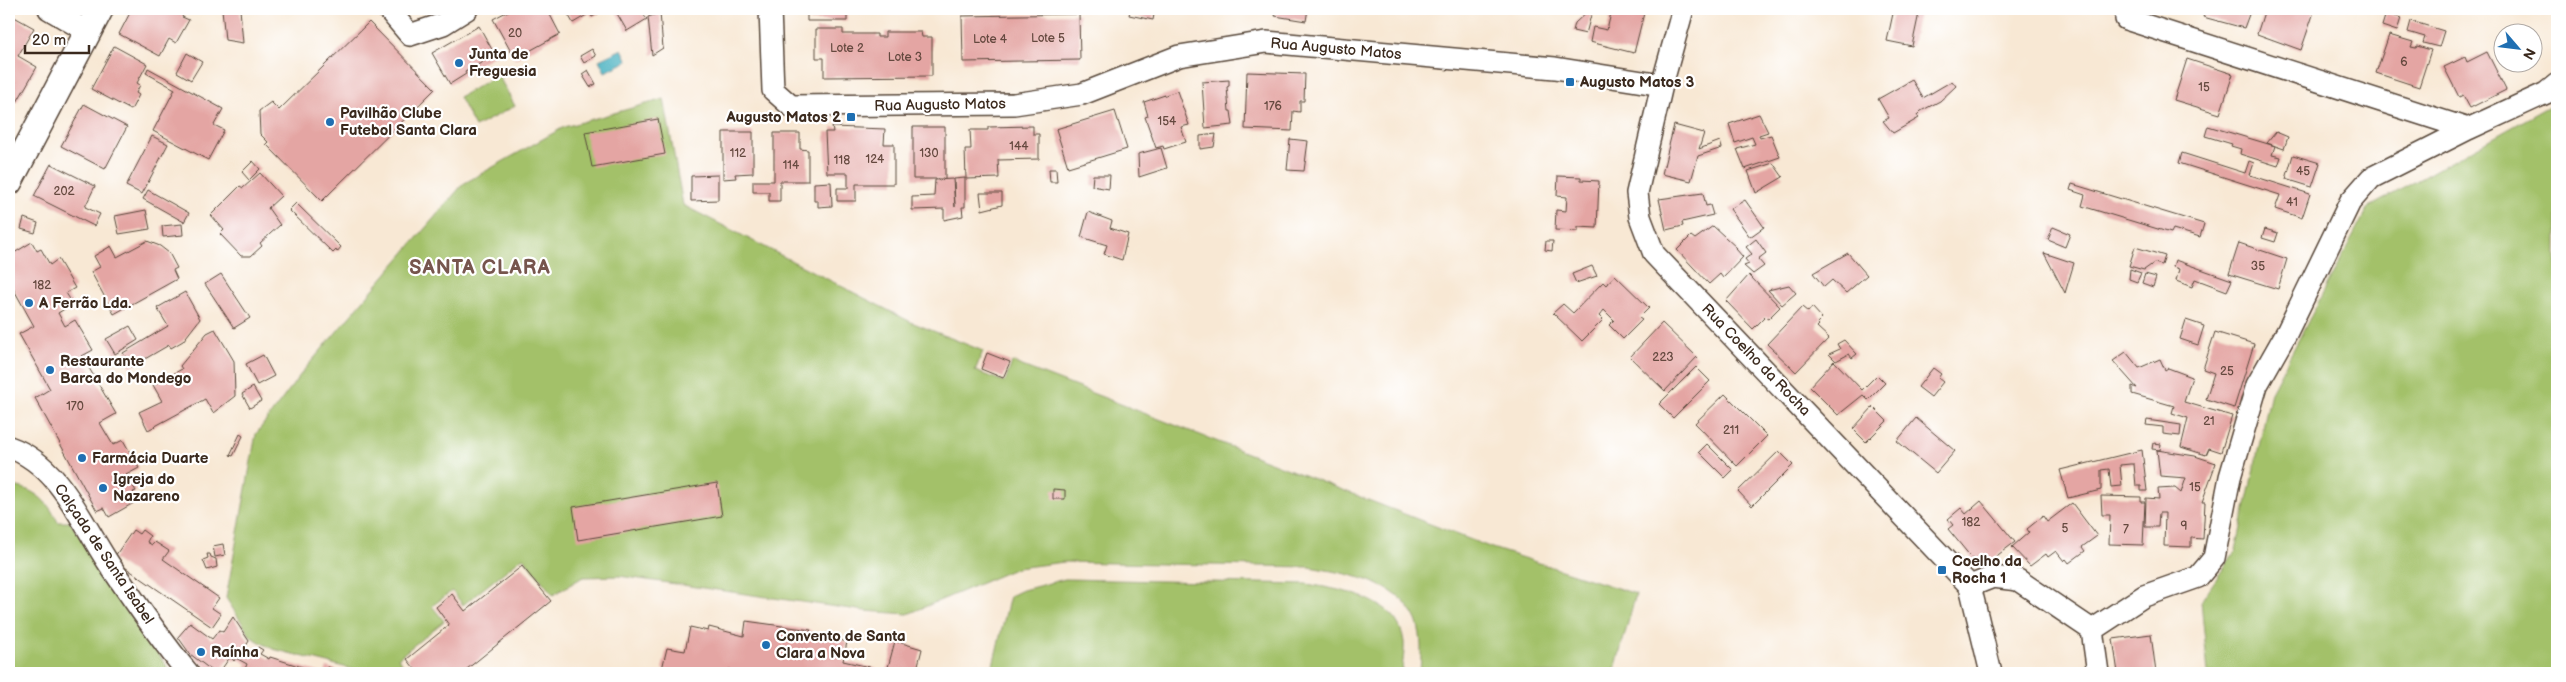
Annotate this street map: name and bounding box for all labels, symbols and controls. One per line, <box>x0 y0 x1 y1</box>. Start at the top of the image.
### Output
scale bar <box>25 22 89 54</box>
north arrow <box>2494 22 2544 72</box>
house number: 20 <box>508 26 522 41</box>
text: 20 m <box>32 31 66 50</box>
house number: Lote 5 <box>1031 31 1065 46</box>
house number: Lote 4 <box>973 32 1008 47</box>
street label: Rua Augusto Matos <box>1270 34 1403 64</box>
house number: Lote 2 <box>830 41 864 56</box>
place label: Junta de Freguesia <box>469 45 537 81</box>
text: N <box>2519 45 2539 63</box>
house number: Lote 3 <box>888 50 922 65</box>
house number: 6 <box>2400 55 2408 70</box>
marker: Junta de Freguesia <box>453 57 465 69</box>
place label: Augusto Matos 3 <box>1579 73 1694 92</box>
marker: Augusto Matos 3 <box>1564 76 1576 88</box>
house number: 15 <box>2198 80 2210 95</box>
street label: Rua Augusto Matos <box>874 94 1007 116</box>
house number: 176 <box>1264 99 1282 114</box>
place label: Pavilhão Clube Futebol Santa Clara <box>340 104 477 140</box>
place label: Augusto Matos 2 <box>726 108 841 127</box>
marker: Augusto Matos 2 <box>845 111 857 123</box>
house number: 154 <box>1158 114 1177 129</box>
marker: Pavilhão Clube Futebol Santa Clara <box>324 116 336 128</box>
house number: 144 <box>1009 139 1029 154</box>
house number: 112 <box>730 146 746 161</box>
house number: 130 <box>919 146 939 161</box>
house number: 124 <box>866 152 885 167</box>
house number: 118 <box>834 153 850 168</box>
house number: 114 <box>783 158 800 173</box>
house number: 45 <box>2296 164 2310 179</box>
house number: 202 <box>53 184 75 199</box>
house number: 41 <box>2286 195 2298 210</box>
district label: SANTA CLARA <box>409 256 551 280</box>
house number: 35 <box>2251 259 2265 274</box>
house number: 182 <box>33 278 51 293</box>
place label: A Ferrão Lda. <box>38 294 131 313</box>
marker: A Ferrão Lda. <box>23 297 35 309</box>
street label: Rua Coelho da Rocha <box>1697 300 1815 420</box>
house number: 223 <box>1652 350 1674 365</box>
place label: Restaurante Barca do Mondego <box>60 352 192 388</box>
marker: Restaurante Barca do Mondego <box>44 364 56 376</box>
house number: 25 <box>2220 364 2234 379</box>
house number: 170 <box>66 399 84 414</box>
house number: 21 <box>2203 414 2215 429</box>
house number: 211 <box>1723 423 1739 438</box>
place label: Farmácia Duarte <box>92 449 209 468</box>
marker: Farmácia Duarte <box>76 452 88 464</box>
place label: Igreja do Nazareno <box>113 470 180 506</box>
street label: Calçada de Santa Isabel <box>50 480 158 628</box>
house number: 15 <box>2189 480 2201 495</box>
marker: Igreja do Nazareno <box>97 482 109 494</box>
house number: 182 <box>1962 515 1980 530</box>
house number: 9 <box>2181 519 2188 534</box>
house number: 5 <box>2062 521 2069 536</box>
house number: 7 <box>2123 522 2129 537</box>
place label: Coelho da Rocha 1 <box>1952 552 2022 588</box>
marker: Coelho da Rocha 1 <box>1936 564 1948 576</box>
place label: Convento de Santa Clara a Nova <box>776 627 906 663</box>
marker: Convento de Santa Clara a Nova <box>760 639 772 651</box>
place label: Raínha <box>211 643 259 662</box>
marker: Raínha <box>195 646 207 658</box>

